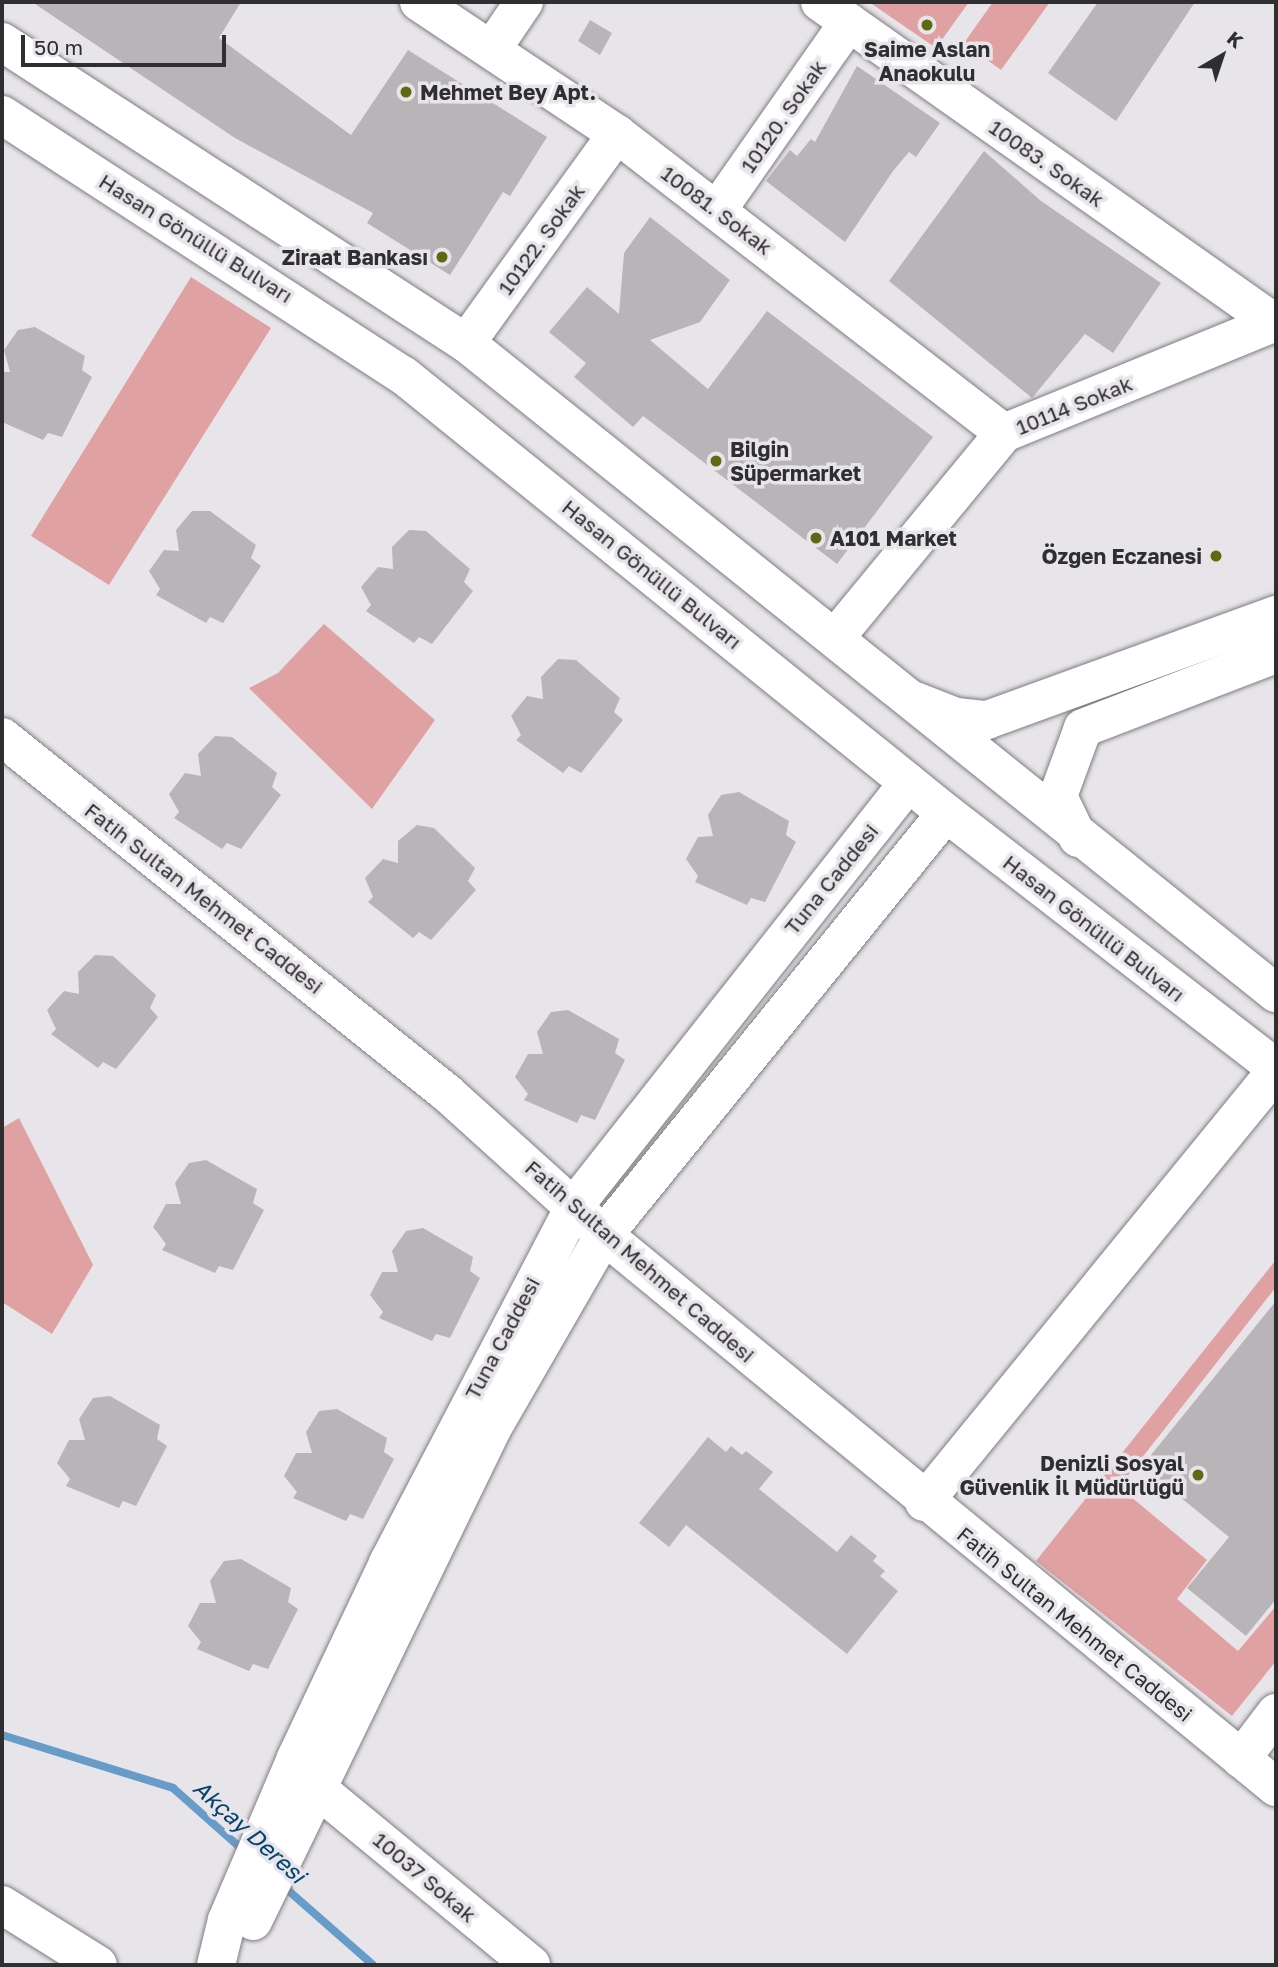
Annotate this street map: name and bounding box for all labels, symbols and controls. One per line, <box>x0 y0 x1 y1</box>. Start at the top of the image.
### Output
marker: Saime Aslan Anaokulu <box>919 17 935 33</box>
scale bar <box>24 21 229 65</box>
north arrow <box>1187 21 1257 91</box>
text: K <box>1223 26 1248 53</box>
text: 50 m <box>34 34 83 60</box>
place label: Saime Aslan Anaokulu <box>864 36 990 86</box>
street label: 10120. Sokak <box>735 55 831 177</box>
place label: Mehmet Bey Apt. <box>420 79 596 105</box>
marker: Mehmet Bey Apt. <box>398 84 414 100</box>
street label: 10083. Sokak <box>985 114 1109 212</box>
street label: 10081. Sokak <box>657 160 777 260</box>
street label: Hasan Gönüllü Bulvarı <box>95 168 297 308</box>
street label: 10122. Sokak <box>492 179 590 299</box>
place label: Ziraat Bankası <box>282 244 428 270</box>
marker: Ziraat Bankası <box>434 249 450 265</box>
street label: 10114 Sokak <box>1012 370 1136 440</box>
place label: Bilgin Süpermarket <box>730 436 861 486</box>
marker: Bilgin Süpermarket <box>708 453 724 469</box>
street label: Hasan Gönüllü Bulvarı <box>557 494 747 654</box>
place label: A101 Market <box>830 525 957 551</box>
marker: A101 Market <box>808 530 824 546</box>
place label: Özgen Eczanesi <box>1042 543 1202 569</box>
marker: Özgen Eczanesi <box>1208 548 1224 564</box>
street label: Fatih Sultan Mehmet Caddesi <box>80 797 328 999</box>
street label: Tuna Caddesi <box>779 819 883 939</box>
street label: Hasan Gönüllü Bulvarı <box>998 849 1190 1007</box>
street label: Fatih Sultan Mehmet Caddesi <box>520 1155 760 1367</box>
street label: Tuna Caddesi <box>459 1273 545 1403</box>
place label: Denizli Sosyal Güvenlik İl Müdürlüğü <box>959 1450 1184 1500</box>
marker: Denizli Sosyal Güvenlik İl Müdürlüğü <box>1190 1467 1206 1483</box>
street label: Fatih Sultan Mehmet Caddesi <box>952 1521 1198 1727</box>
water label: Akçay Deresi <box>188 1773 312 1889</box>
street label: 10037 Sokak <box>369 1827 481 1927</box>

